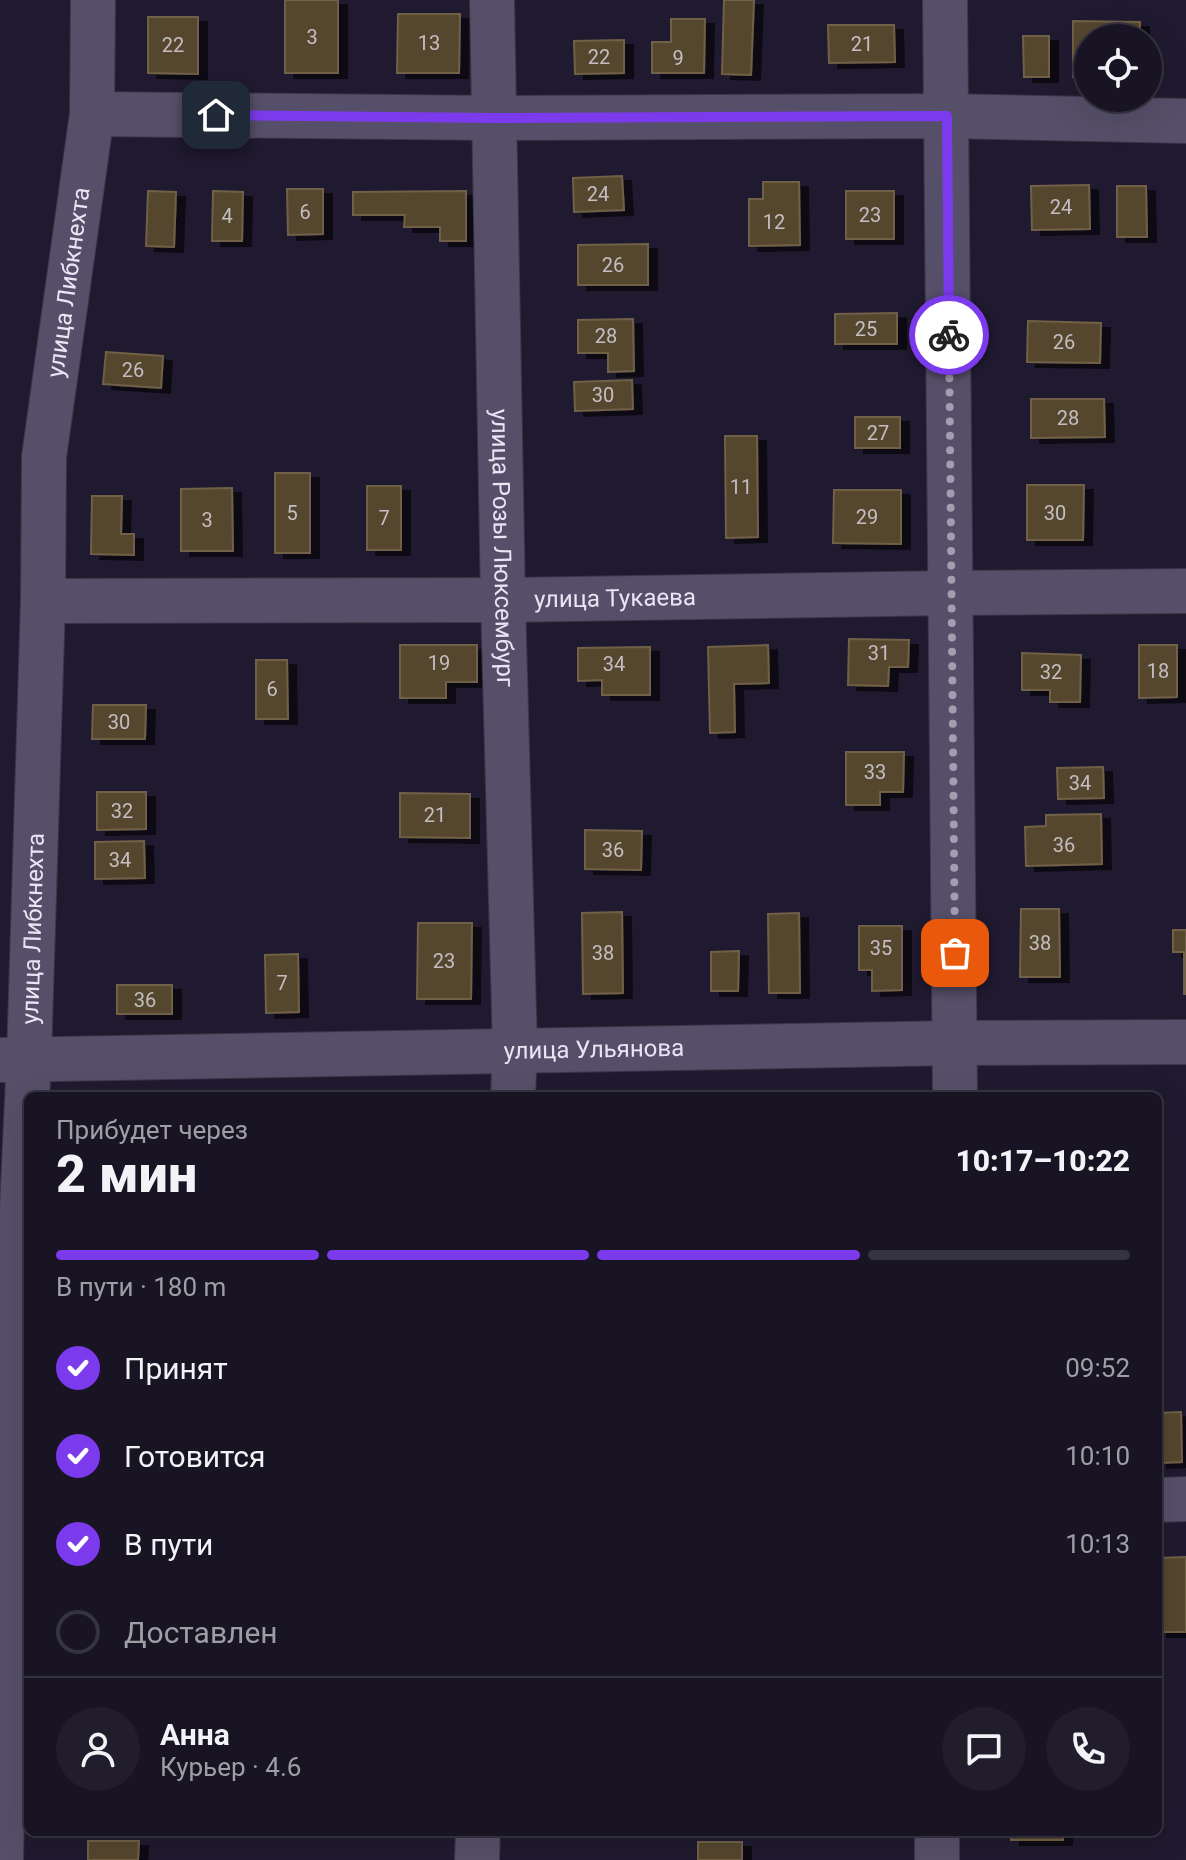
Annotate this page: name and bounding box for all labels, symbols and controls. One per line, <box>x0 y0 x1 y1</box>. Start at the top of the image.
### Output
map controls <box>1074 24 1162 112</box>
button: locate <box>1074 24 1162 112</box>
house number: 3 <box>306 25 318 49</box>
house number: 13 <box>418 31 440 55</box>
house number: 21 <box>851 32 873 56</box>
house number: 22 <box>162 33 184 57</box>
house number: 22 <box>588 45 610 69</box>
house number: 9 <box>672 46 684 70</box>
pin <box>182 81 250 149</box>
icon: home <box>194 93 238 137</box>
house number: 24 <box>587 182 609 206</box>
street label: улица Либкнехта <box>41 186 96 379</box>
house number: 24 <box>1050 195 1072 219</box>
house number: 6 <box>299 200 311 224</box>
house number: 23 <box>859 203 881 227</box>
house number: 4 <box>221 204 233 228</box>
house number: 12 <box>763 210 785 234</box>
house number: 26 <box>602 253 624 277</box>
courier <box>909 295 989 375</box>
icon: bike <box>927 313 971 357</box>
house number: 25 <box>855 317 877 341</box>
house number: 28 <box>595 324 617 348</box>
house number: 26 <box>1053 330 1075 354</box>
house number: 26 <box>122 358 144 382</box>
house number: 30 <box>592 383 614 407</box>
house number: 28 <box>1057 406 1079 430</box>
street label: улица Розы Люксембург <box>485 409 519 687</box>
house number: 27 <box>867 421 889 445</box>
house number: 11 <box>730 475 752 499</box>
house number: 5 <box>286 501 298 525</box>
house number: 30 <box>1044 501 1066 525</box>
house number: 29 <box>856 505 878 529</box>
house number: 7 <box>378 506 390 530</box>
house number: 3 <box>201 508 213 532</box>
street label: улица Тукаева <box>534 583 696 614</box>
house number: 31 <box>868 641 890 665</box>
house number: 19 <box>428 651 450 675</box>
house number: 34 <box>603 652 625 676</box>
house number: 18 <box>1147 659 1169 683</box>
house number: 32 <box>1040 660 1062 684</box>
house number: 6 <box>266 677 278 701</box>
house number: 30 <box>108 710 130 734</box>
house number: 33 <box>864 760 886 784</box>
house number: 34 <box>1069 771 1091 795</box>
house number: 32 <box>111 799 133 823</box>
house number: 21 <box>424 803 446 827</box>
street label: улица Либкнехта <box>16 832 50 1025</box>
house number: 36 <box>1053 833 1075 857</box>
house number: 36 <box>602 838 624 862</box>
house number: 34 <box>109 848 131 872</box>
pin <box>921 919 989 987</box>
icon: bag <box>933 931 977 975</box>
house number: 38 <box>1029 931 1051 955</box>
house number: 35 <box>870 936 892 960</box>
house number: 38 <box>592 941 614 965</box>
house number: 23 <box>433 949 455 973</box>
house number: 7 <box>276 971 288 995</box>
house number: 36 <box>134 988 156 1012</box>
street label: улица Ульянова <box>503 1034 684 1065</box>
text: Прибудет через <box>56 1115 248 1145</box>
text: 10:17–10:22 <box>955 1143 1130 1178</box>
text: 2 мин <box>56 1144 197 1205</box>
text: В пути · 180 m <box>56 1272 226 1302</box>
icon: check <box>56 1346 100 1390</box>
text: Принят <box>124 1351 228 1386</box>
text: 09:52 <box>1065 1353 1130 1383</box>
icon: check <box>56 1434 100 1478</box>
text: Готовится <box>124 1439 266 1474</box>
text: 10:10 <box>1065 1441 1130 1471</box>
icon: check <box>56 1522 100 1566</box>
text: В пути <box>124 1527 213 1562</box>
text: 10:13 <box>1065 1529 1130 1559</box>
text: Доставлен <box>124 1615 278 1650</box>
button: person <box>56 1707 140 1791</box>
button: chat <box>942 1707 1026 1791</box>
button: phone <box>1046 1707 1130 1791</box>
text: Анна <box>160 1717 230 1752</box>
text: Курьер · 4.6 <box>160 1752 301 1782</box>

